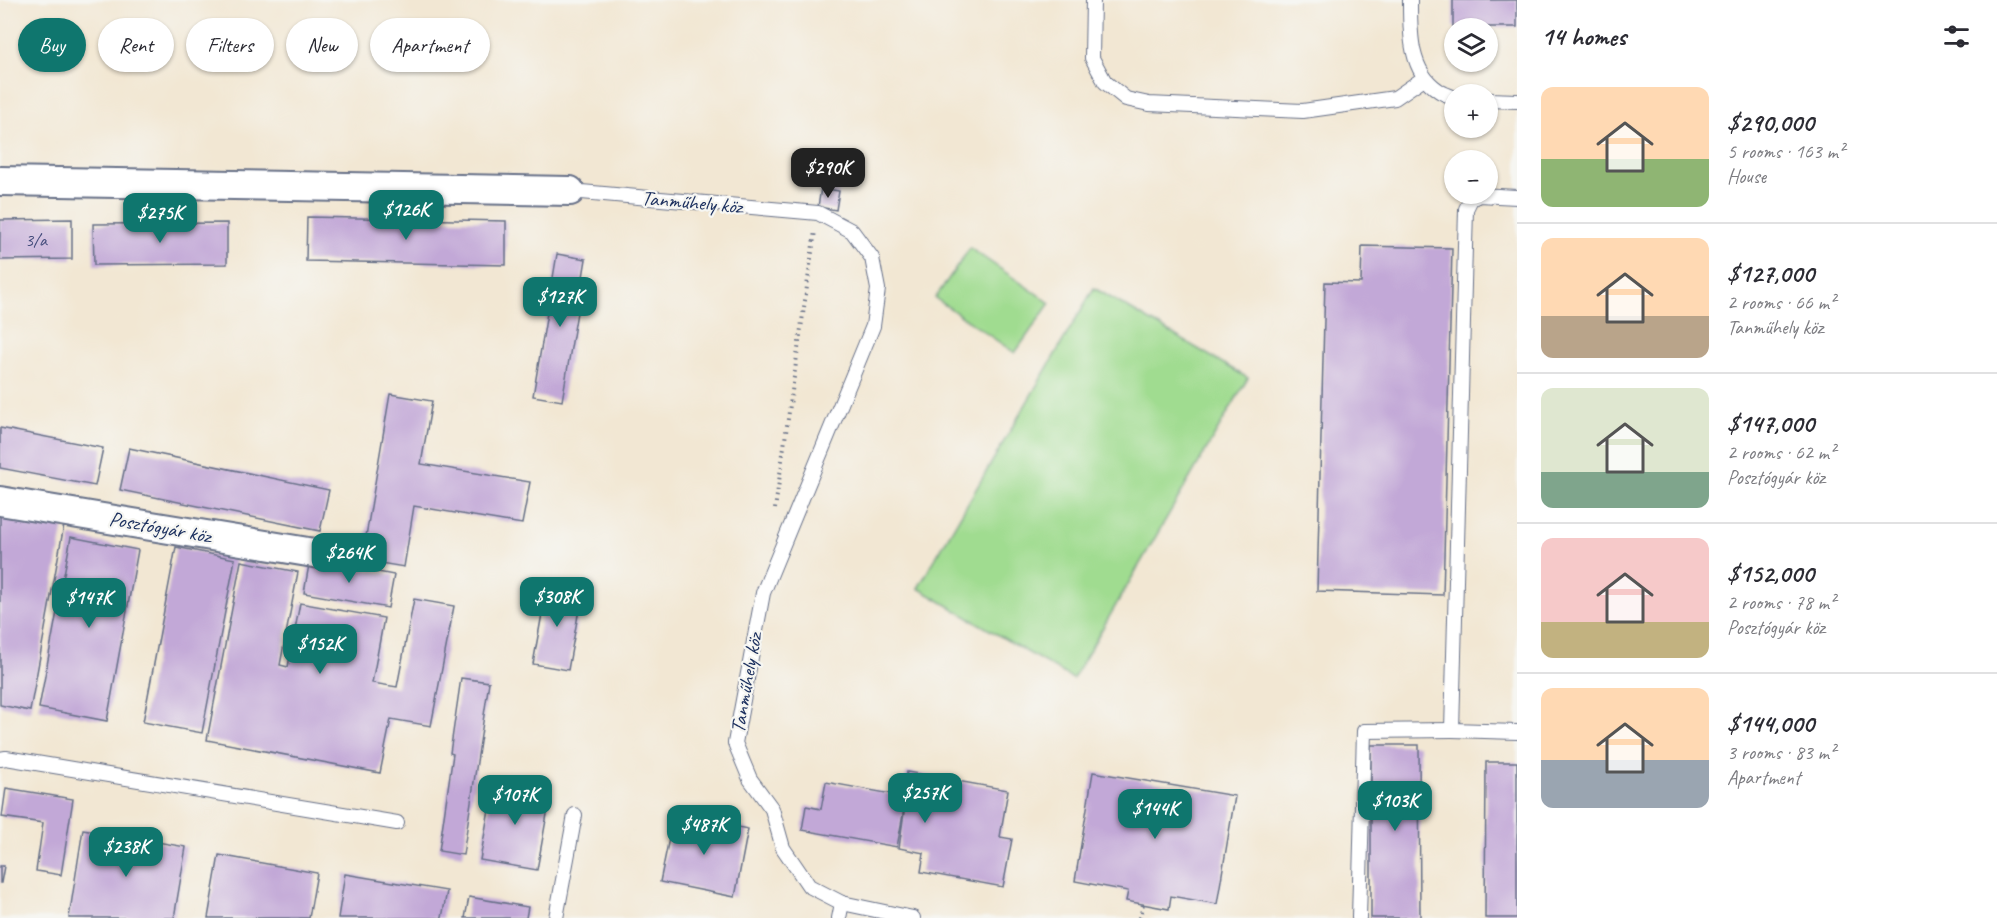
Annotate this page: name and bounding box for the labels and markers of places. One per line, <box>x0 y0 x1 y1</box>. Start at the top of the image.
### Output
pin: $290K <box>786 148 870 199</box>
pin: $126K <box>364 190 448 241</box>
pin: $275K <box>118 193 202 244</box>
pin: $127K <box>518 277 602 328</box>
pin: $264K <box>307 533 391 584</box>
pin: $308K <box>515 577 599 628</box>
pin: $147K <box>47 578 131 629</box>
pin: $152K <box>278 624 362 675</box>
pin: $257K <box>883 773 967 824</box>
pin: $107K <box>473 775 557 826</box>
pin: $103K <box>1353 781 1437 832</box>
pin: $144K <box>1113 789 1197 840</box>
pin: $487K <box>662 805 746 856</box>
pin: $238K <box>84 827 168 878</box>

